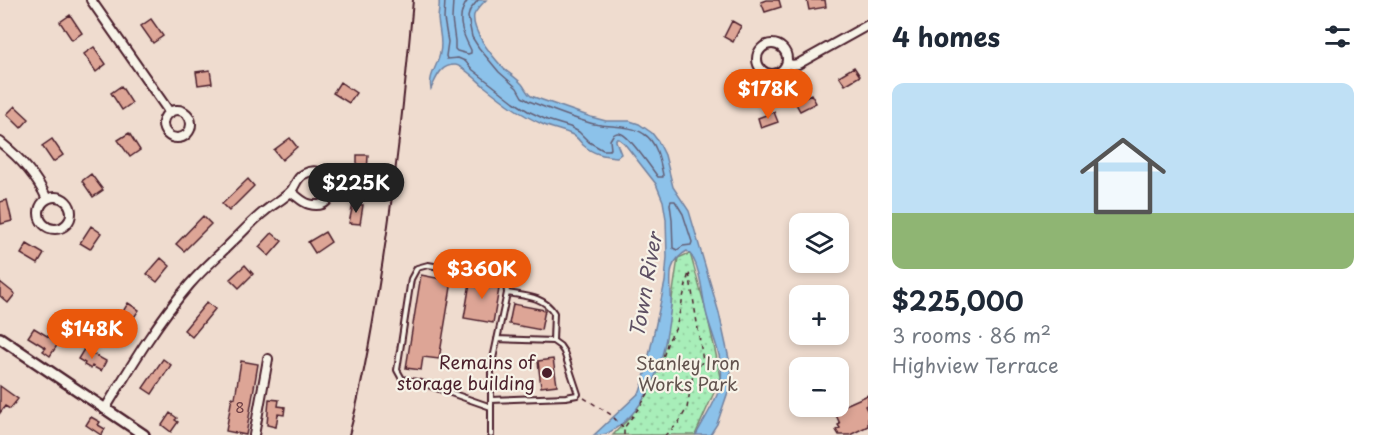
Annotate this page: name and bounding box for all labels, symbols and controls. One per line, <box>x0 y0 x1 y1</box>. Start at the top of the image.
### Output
text: 4 homes <box>892 17 1000 56</box>
icon: filters <box>1321 20 1354 53</box>
pin: $178K <box>726 69 810 120</box>
text: $178K <box>738 73 798 103</box>
icon: home <box>1069 122 1177 230</box>
pin: $225K <box>314 163 398 214</box>
text: $225K <box>322 167 390 197</box>
map controls <box>789 213 849 417</box>
button: layers <box>789 213 849 273</box>
water label: Town River <box>621 228 669 339</box>
pin: $360K <box>440 249 524 300</box>
text: $360K <box>447 253 517 283</box>
text: $225,000 <box>892 281 1024 320</box>
button: + <box>789 285 849 345</box>
pin: $148K <box>50 309 134 360</box>
text: $148K <box>61 313 123 343</box>
text: 3 rooms · 86 m² <box>892 320 1051 350</box>
place label: Remains of storage building <box>397 348 537 396</box>
park label: Stanley Iron Works Park <box>636 349 740 397</box>
text: Highview Terrace <box>892 350 1059 380</box>
button: − <box>789 357 849 417</box>
marker: Remains of storage building <box>540 366 554 380</box>
house number: 8 <box>235 395 245 418</box>

